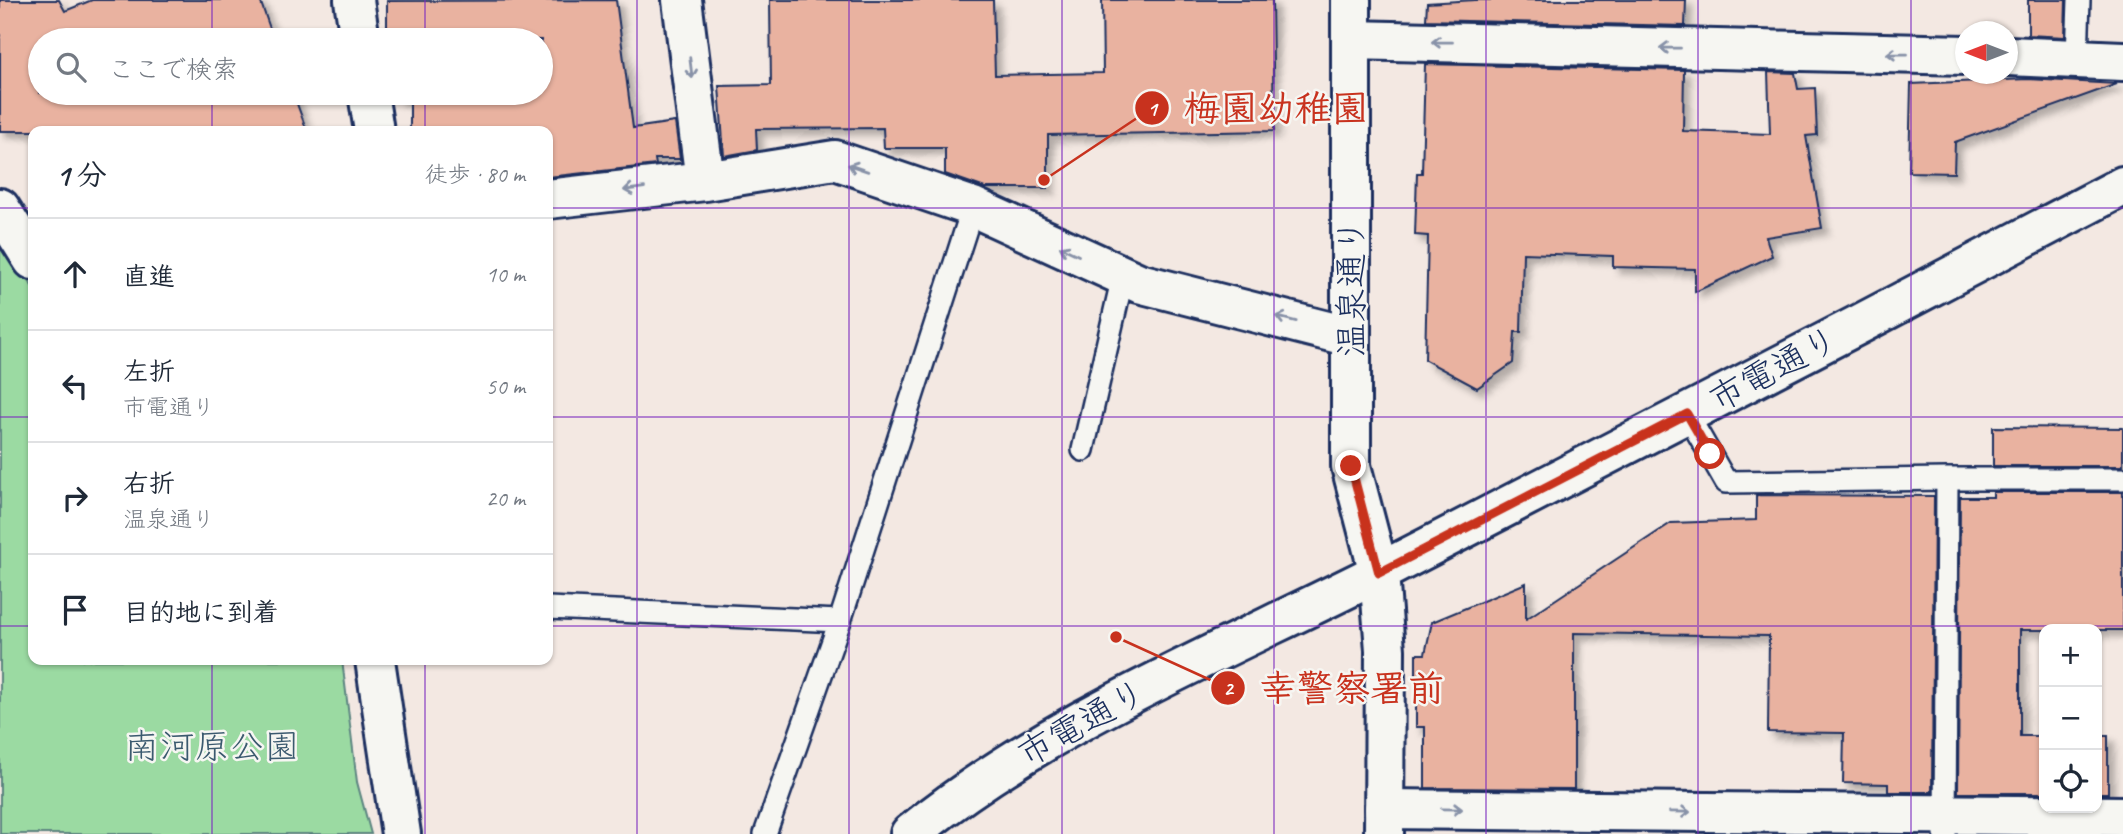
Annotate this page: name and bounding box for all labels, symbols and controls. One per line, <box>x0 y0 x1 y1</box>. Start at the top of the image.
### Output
north arrow <box>1955 21 2018 84</box>
search box <box>28 28 553 105</box>
one-way arrow <box>1431 36 1454 49</box>
one-way arrow <box>1659 41 1682 55</box>
one-way arrow <box>1886 47 1909 60</box>
icon: search <box>52 48 90 86</box>
text: ここで検索 <box>108 53 238 86</box>
one-way arrow <box>684 56 697 79</box>
callout: 梅園幼稚園 <box>1135 79 1383 137</box>
text: 梅園幼稚園 <box>1184 85 1369 132</box>
text: 1 <box>1147 96 1159 122</box>
text: 1 分 <box>56 156 107 194</box>
text: 徒歩 · 80 m <box>424 160 525 189</box>
one-way arrow <box>847 161 869 174</box>
one-way arrow <box>623 183 646 196</box>
street label: 温泉通り <box>1329 218 1374 358</box>
one-way arrow <box>1059 244 1080 257</box>
icon: ahead <box>56 255 94 293</box>
text: 直進 <box>123 260 175 293</box>
text: 10 m <box>486 260 525 289</box>
one-way arrow <box>1275 312 1298 325</box>
street label: 市電通り <box>1702 316 1846 422</box>
text: 左折 <box>123 355 175 388</box>
icon: left <box>56 367 94 405</box>
text: 50 m <box>486 372 525 401</box>
text: 市電通り <box>123 393 215 422</box>
route start <box>1694 438 1725 469</box>
route end <box>1335 450 1366 481</box>
text: 右折 <box>123 467 175 500</box>
icon: right <box>56 479 94 517</box>
text: 20 m <box>486 484 525 513</box>
text: 温泉通り <box>123 505 215 534</box>
icon: arrive <box>56 591 94 629</box>
text: 目的地に到着 <box>123 596 279 629</box>
map controls <box>2039 624 2102 813</box>
button: + <box>2039 624 2102 687</box>
callout: 幸警察署前 <box>1210 659 1458 717</box>
text: 幸警察署前 <box>1260 665 1445 712</box>
street label: 市電通り <box>1010 669 1154 777</box>
text: 2 <box>1223 675 1235 701</box>
button: − <box>2039 687 2102 750</box>
park label: 南河原公園 <box>124 724 300 769</box>
button: locate <box>2039 750 2102 813</box>
one-way arrow <box>1440 802 1463 816</box>
one-way arrow <box>1668 805 1691 818</box>

